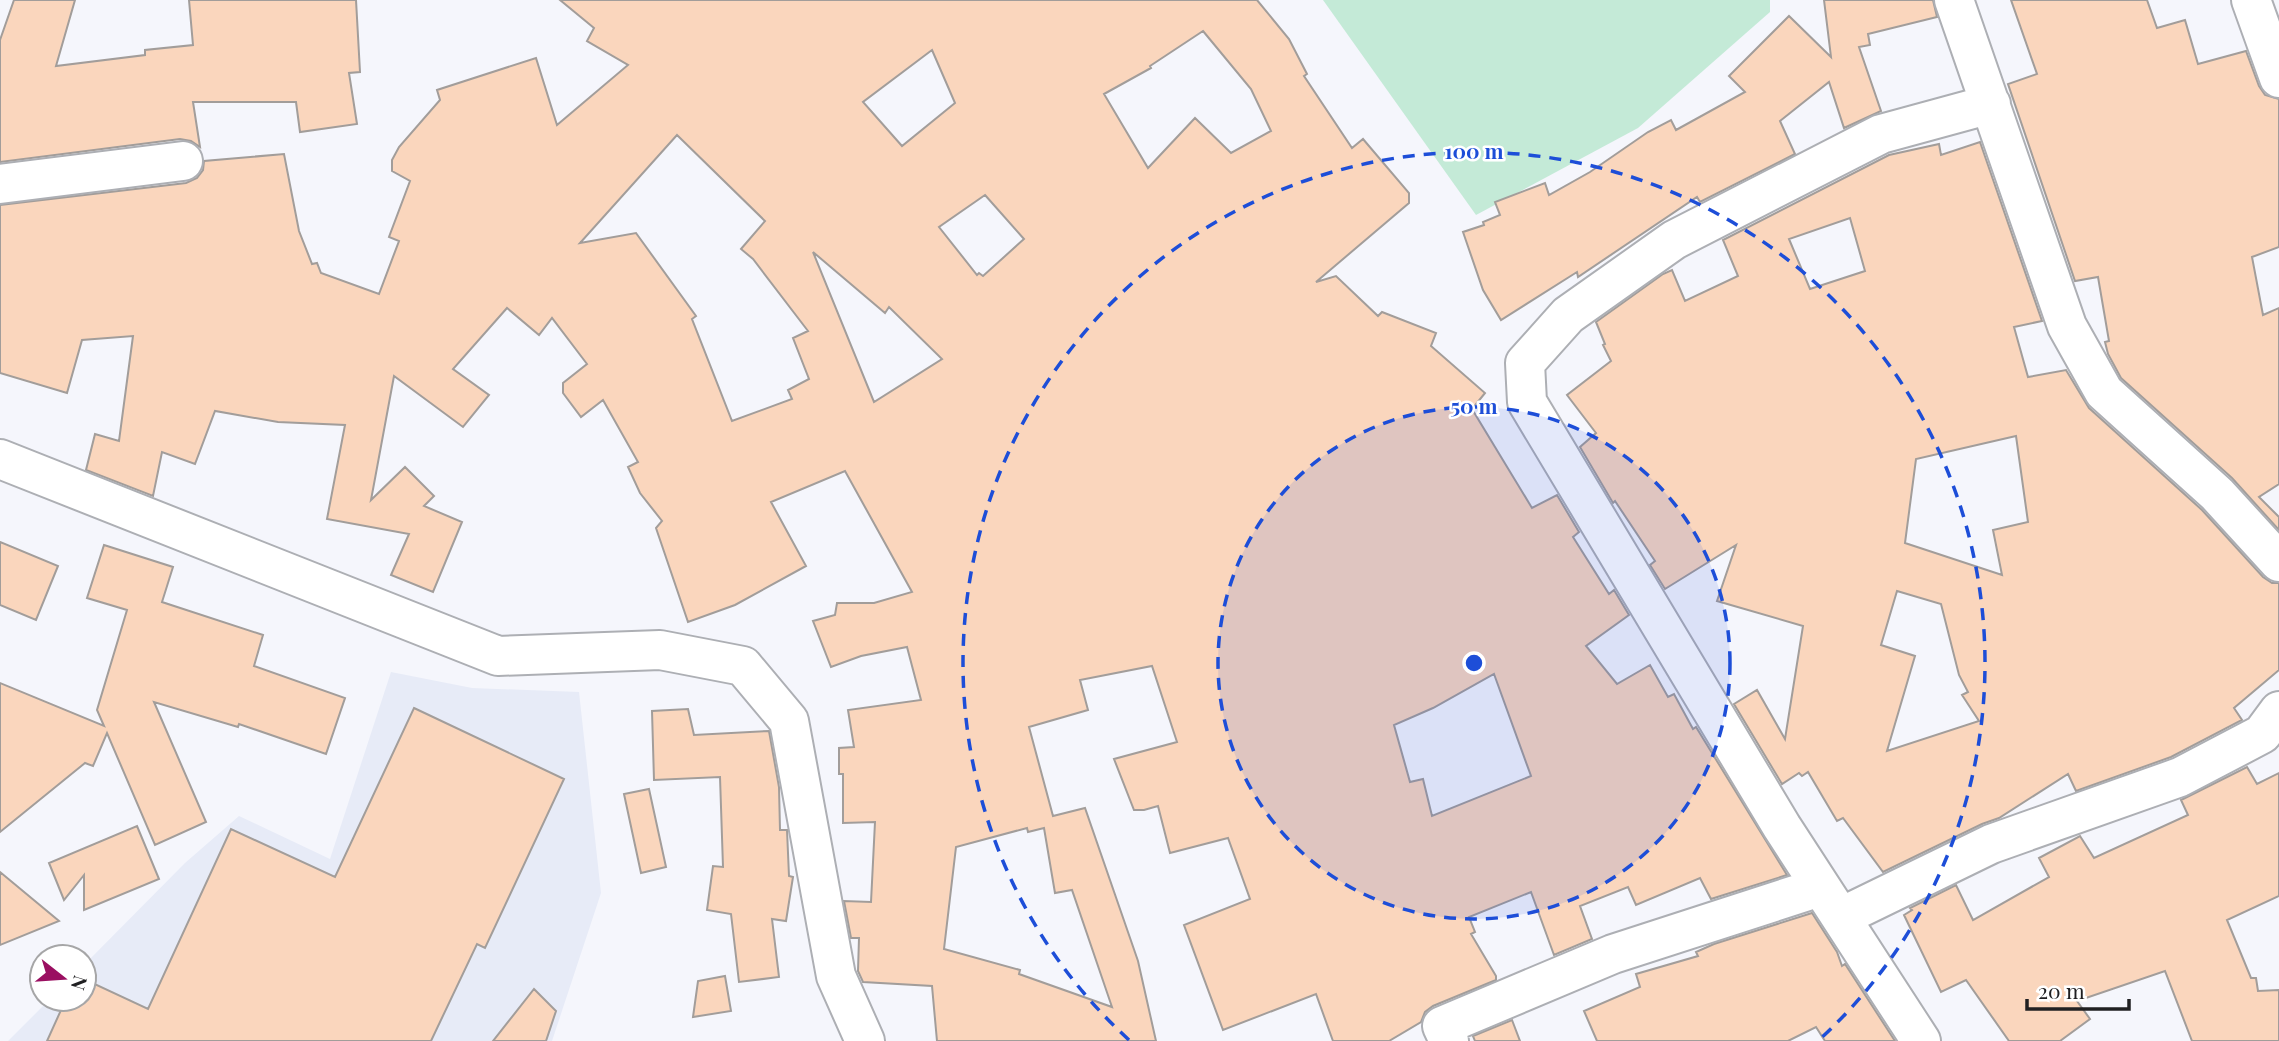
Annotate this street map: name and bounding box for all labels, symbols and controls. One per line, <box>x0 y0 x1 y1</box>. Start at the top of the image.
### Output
text: 100 m <box>1444 136 1504 164</box>
text: 50 m <box>1450 391 1498 419</box>
centre of rings <box>1462 651 1486 675</box>
north arrow <box>28 943 98 1013</box>
scale bar <box>2027 968 2128 1012</box>
text: N <box>66 973 95 994</box>
text: 20 m <box>2038 976 2085 1004</box>

